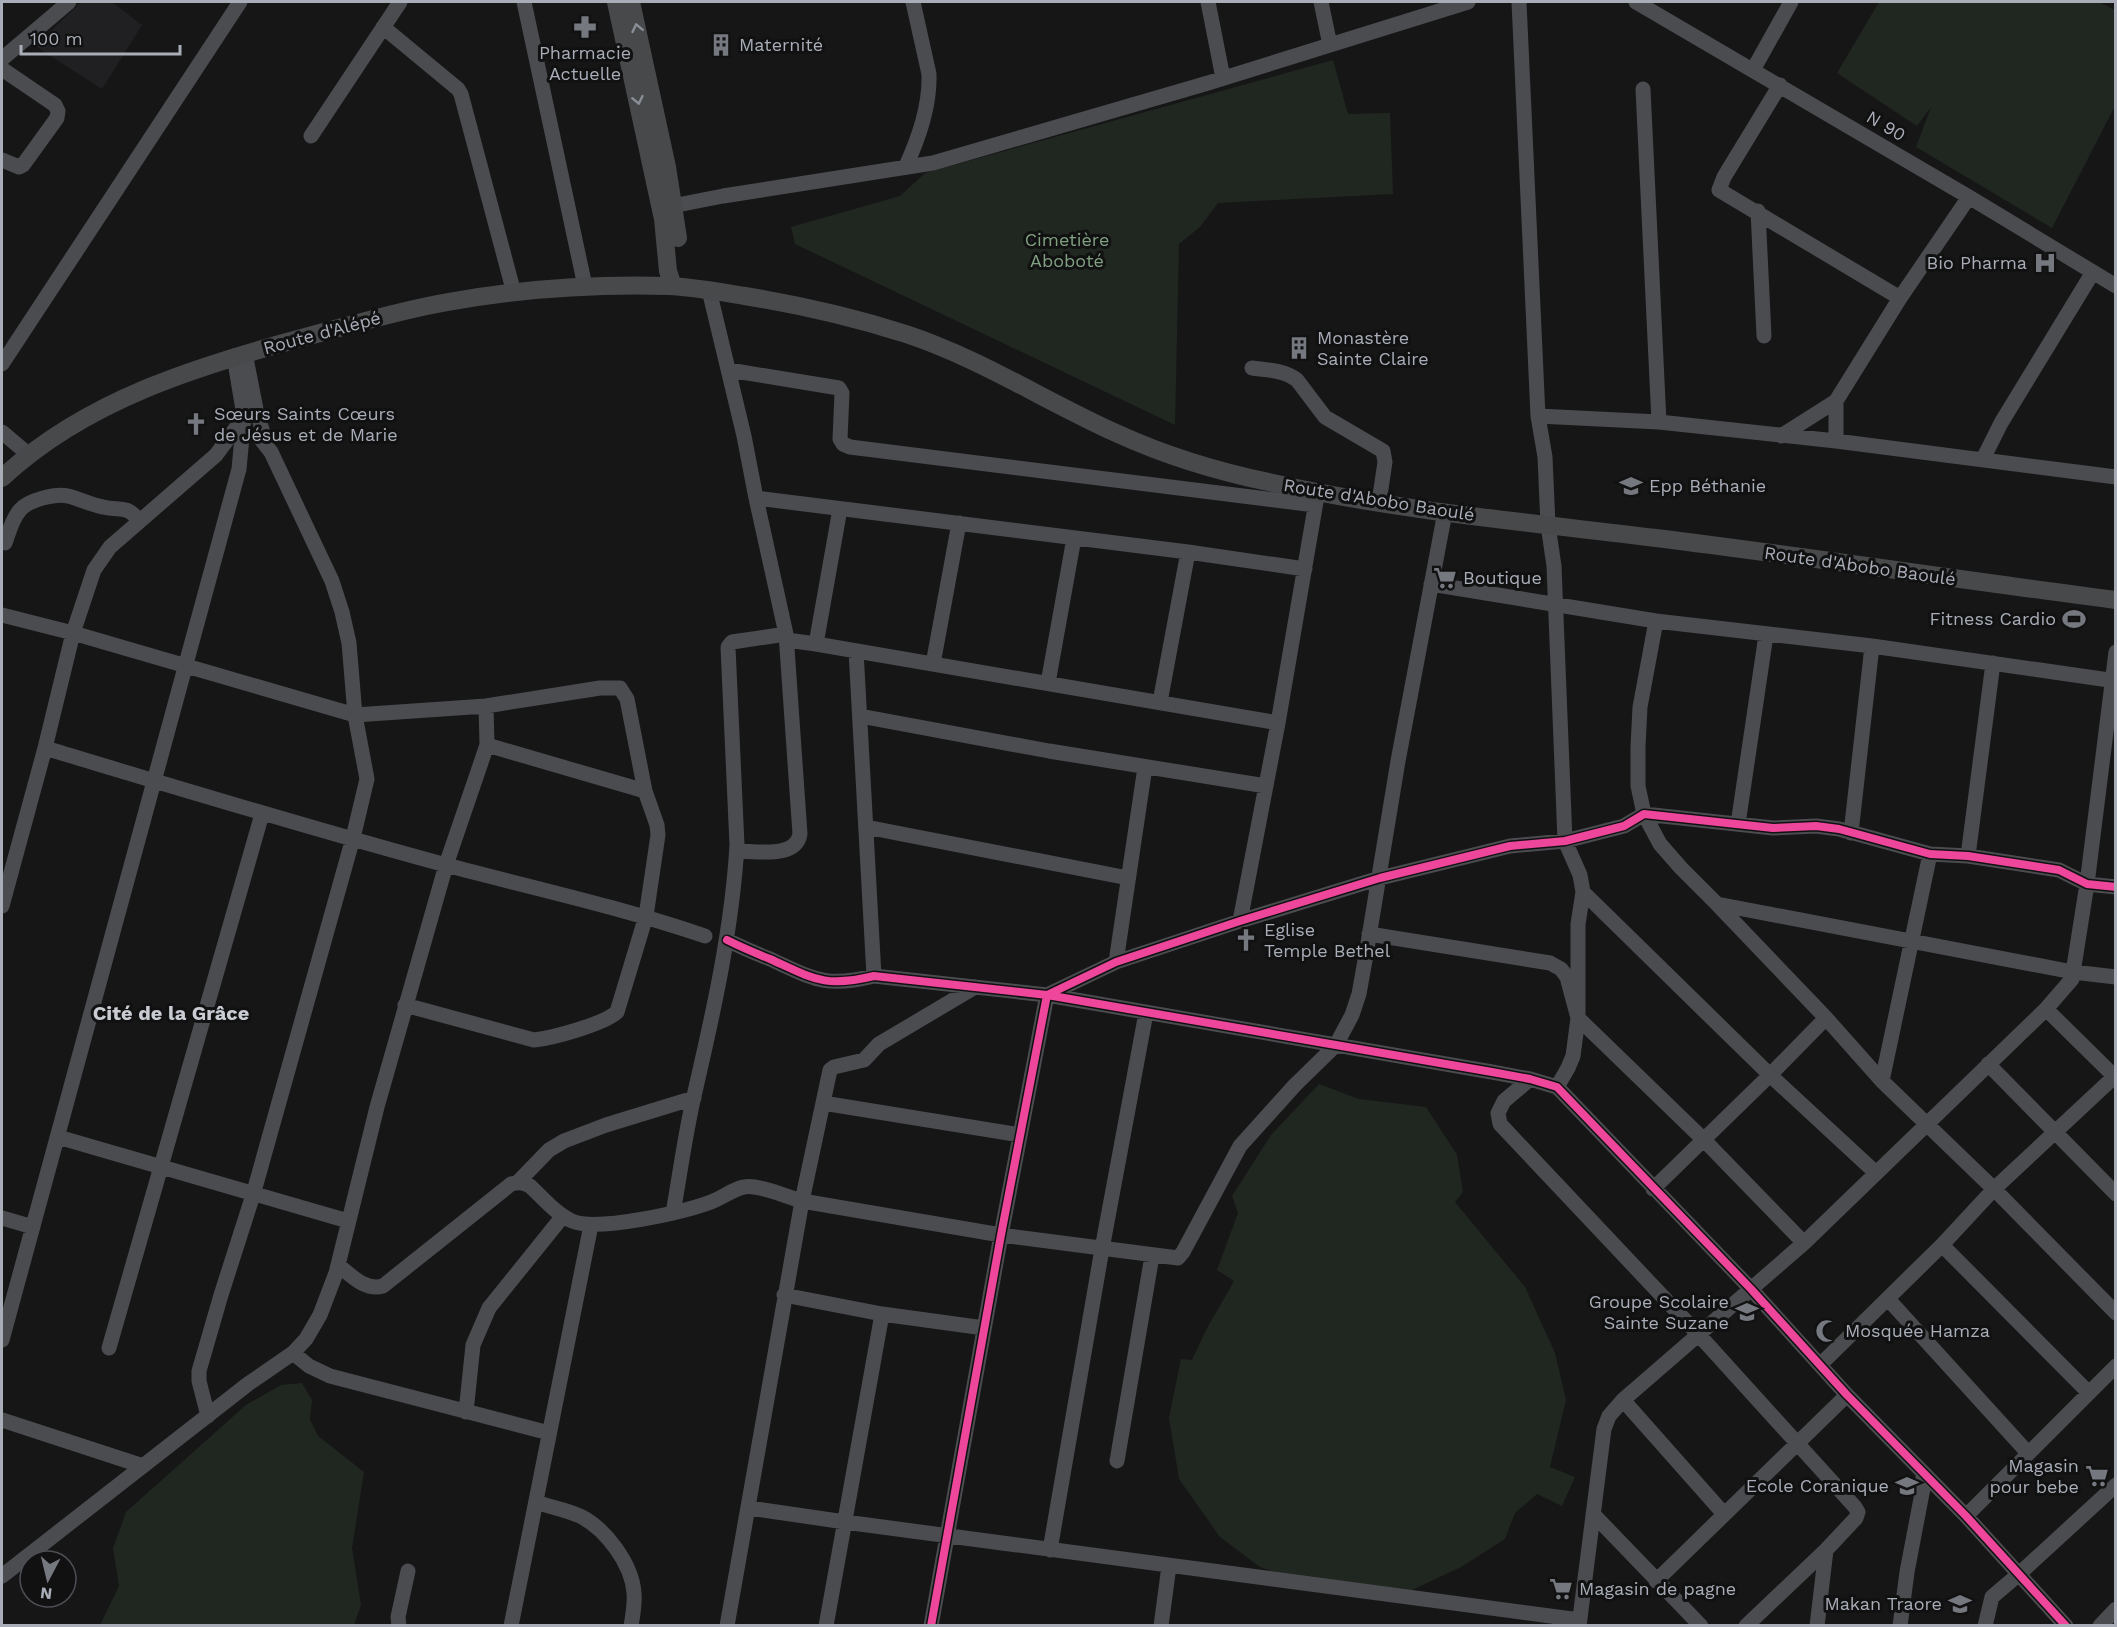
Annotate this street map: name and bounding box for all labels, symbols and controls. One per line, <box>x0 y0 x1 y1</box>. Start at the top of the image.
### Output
pharmacy icon: Pharmacie Actuelle <box>572 14 598 40</box>
scale bar <box>21 18 180 56</box>
one-way arrow <box>631 23 644 33</box>
text: 100 m <box>30 28 83 49</box>
building icon: Maternité <box>708 32 734 58</box>
place label: Maternité <box>739 34 823 55</box>
place label: Pharmacie Actuelle <box>539 42 631 84</box>
one-way arrow <box>631 94 644 104</box>
street label: N 90 <box>1863 106 1910 145</box>
park label: Cimetière Aboboté <box>1025 229 1109 271</box>
hospital icon: Bio Pharma <box>2032 250 2058 276</box>
place label: Bio Pharma <box>1927 252 2027 273</box>
street label: Route d'Alépé <box>261 307 383 358</box>
place label: Monastère Sainte Claire <box>1317 327 1429 369</box>
building icon: Monastère Sainte Claire <box>1286 335 1312 361</box>
place label: Sœurs Saints Cœurs de Jésus et de Marie <box>214 403 398 445</box>
church icon: Sœurs Saints Cœurs de Jésus et de Marie <box>183 411 209 437</box>
school or university icon: Epp Béthanie <box>1618 473 1644 499</box>
street label: Route d'Abobo Baoulé <box>1282 474 1476 525</box>
place label: Epp Béthanie <box>1649 475 1766 496</box>
street label: Route d'Abobo Baoulé <box>1763 542 1957 589</box>
supermarket icon: Boutique <box>1432 565 1458 591</box>
place label: Boutique <box>1463 567 1542 588</box>
sports icon: Fitness Cardio <box>2061 606 2087 632</box>
place label: Fitness Cardio <box>1930 608 2056 629</box>
place label: Eglise Temple Bethel <box>1264 919 1391 961</box>
church icon: Eglise Temple Bethel <box>1233 927 1259 953</box>
district label: Cité de la Grâce <box>93 1001 249 1025</box>
place label: Groupe Scolaire Sainte Suzane <box>1589 1291 1729 1333</box>
school or university icon: Groupe Scolaire Sainte Suzane <box>1734 1299 1760 1325</box>
mosque icon: Mosquée Hamza <box>1814 1318 1840 1344</box>
place label: Mosquée Hamza <box>1845 1320 1990 1341</box>
place label: Magasin pour bebe <box>1989 1455 2079 1497</box>
supermarket icon: Magasin pour bebe <box>2084 1463 2110 1489</box>
school or university icon: Ecole Coranique <box>1894 1473 1920 1499</box>
place label: Ecole Coranique <box>1746 1475 1889 1496</box>
north arrow <box>18 1549 78 1609</box>
supermarket icon: Magasin de pagne <box>1548 1576 1574 1602</box>
place label: Magasin de pagne <box>1579 1578 1736 1599</box>
text: N <box>39 1583 53 1604</box>
school or university icon: Makan Traore <box>1947 1591 1973 1617</box>
place label: Makan Traore <box>1824 1593 1942 1614</box>

